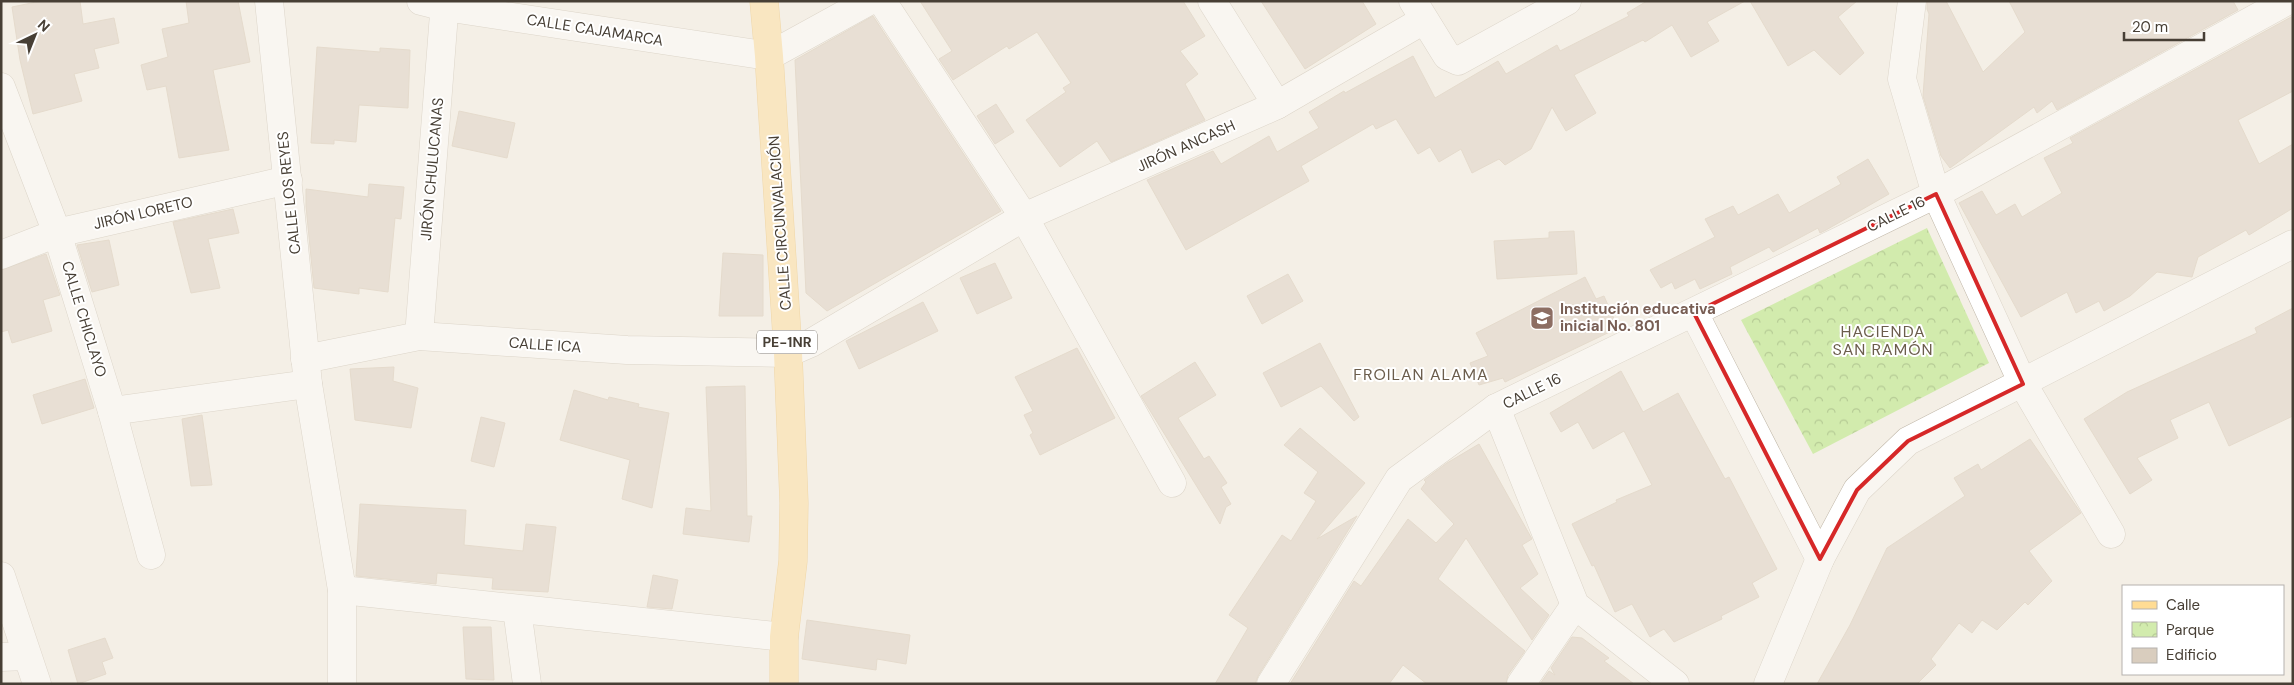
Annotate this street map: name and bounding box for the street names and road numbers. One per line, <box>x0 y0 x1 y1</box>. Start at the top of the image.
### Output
street label: CALLE CAJAMARCA <box>525 9 665 51</box>
street label: JIRÓN CHULUCANAS <box>416 96 448 241</box>
street label: JIRÓN ANCASH <box>1134 115 1238 177</box>
street label: CALLE LOS REYES <box>273 130 305 255</box>
street label: CALLE CIRCUNVALACIÓN <box>764 135 796 311</box>
street label: CALLE 16 <box>1863 191 1929 237</box>
street label: JIRÓN LORETO <box>91 192 195 234</box>
street label: CALLE CHICLAYO <box>57 259 111 379</box>
road number: PE-1NR <box>757 331 817 354</box>
street label: CALLE ICA <box>508 332 582 358</box>
street label: CALLE 16 <box>1499 368 1565 414</box>

